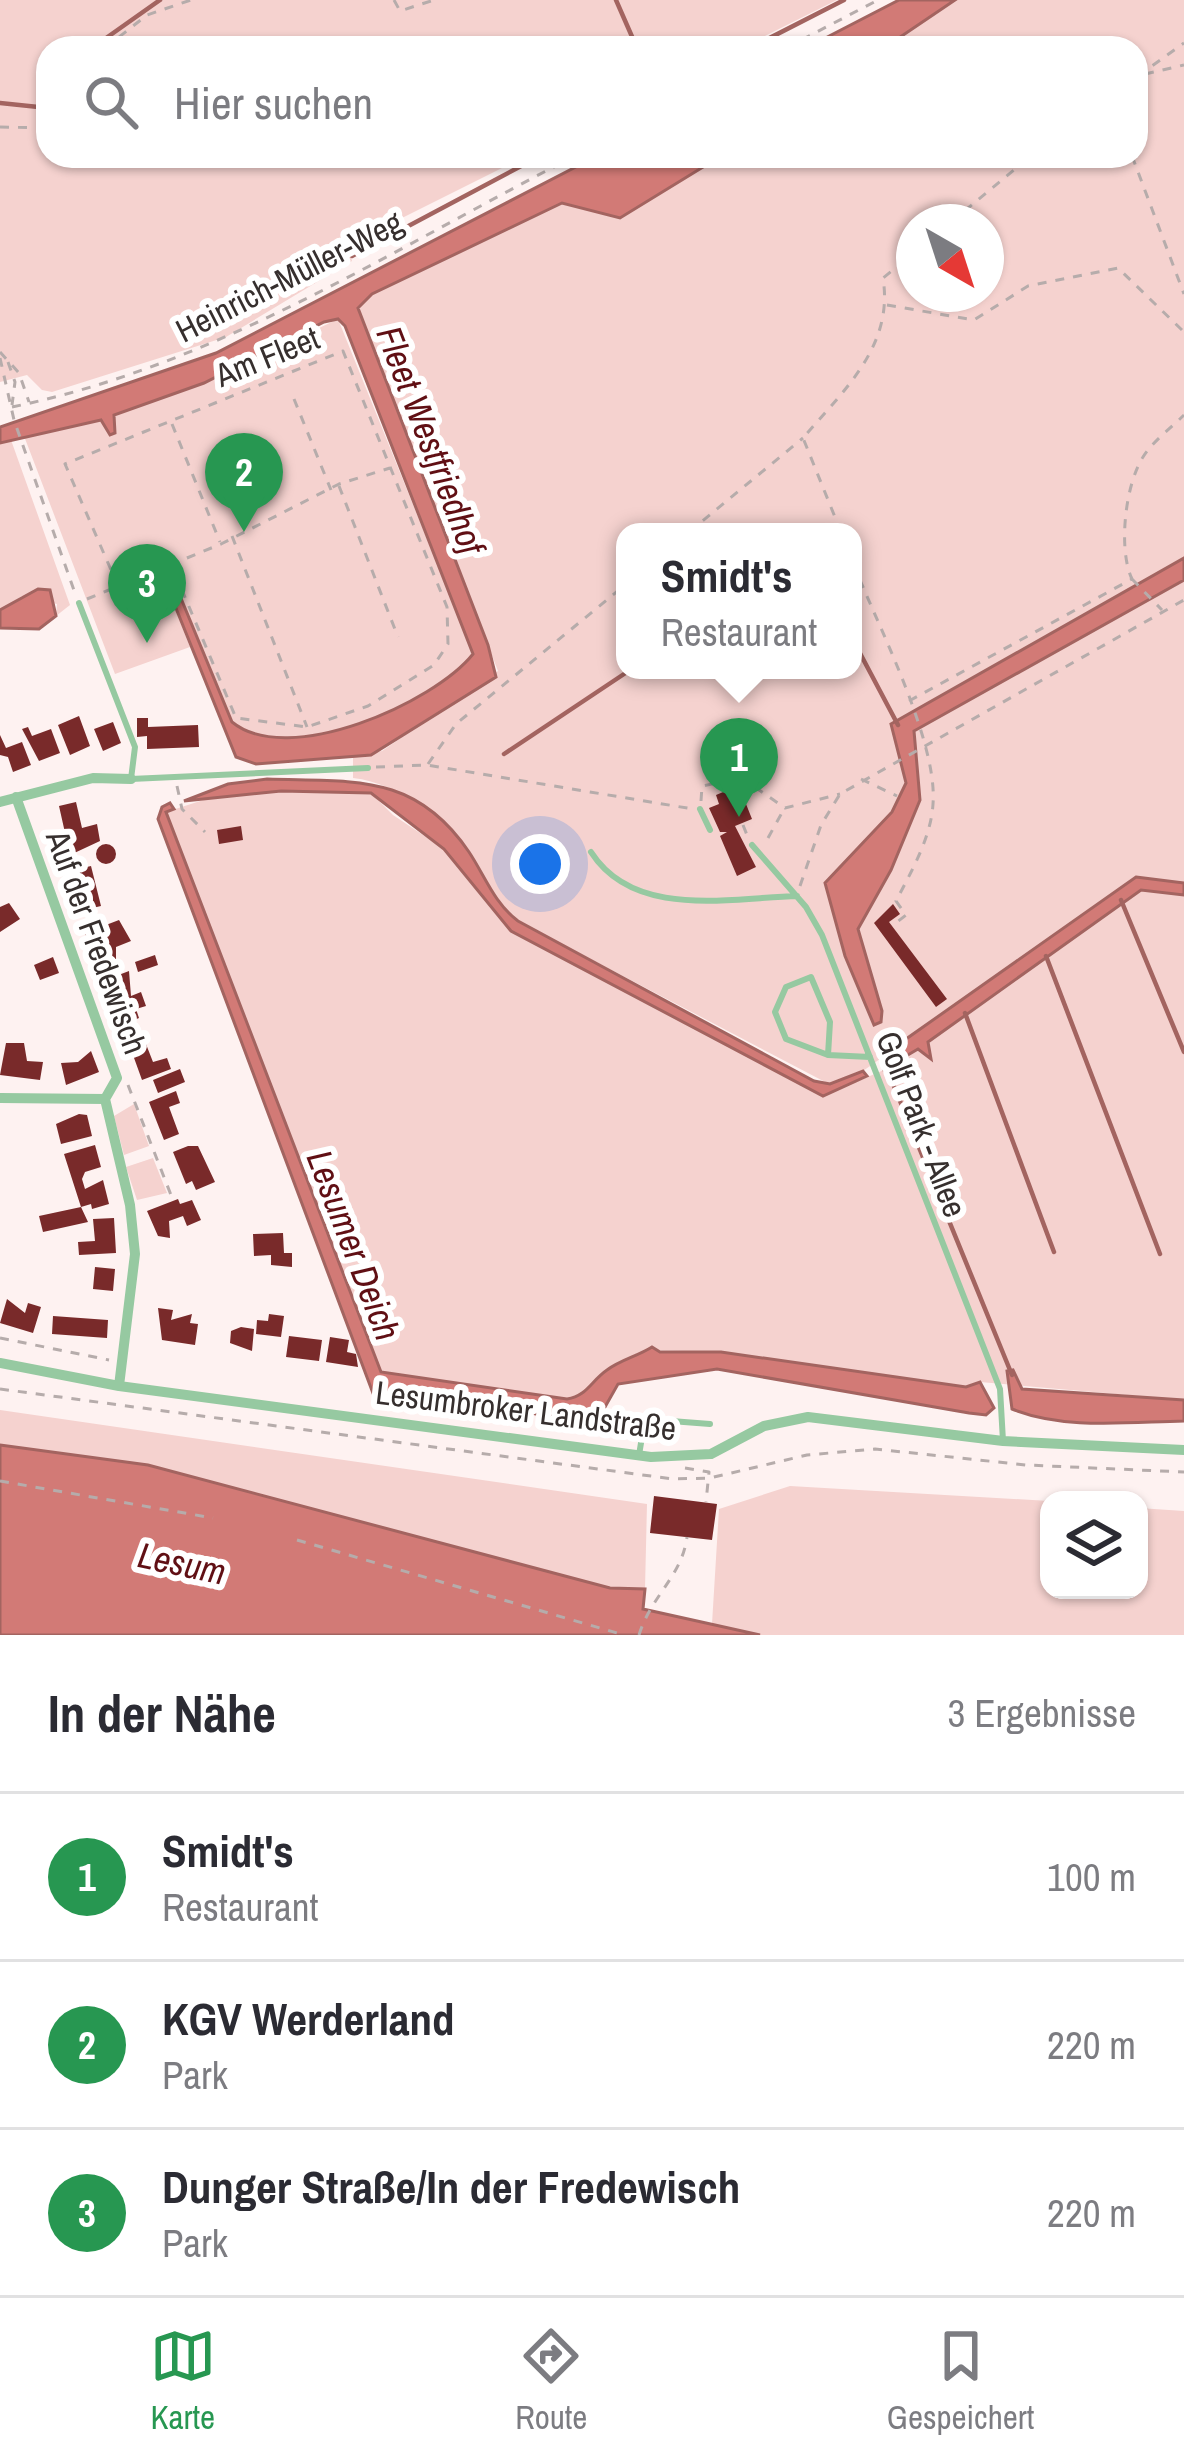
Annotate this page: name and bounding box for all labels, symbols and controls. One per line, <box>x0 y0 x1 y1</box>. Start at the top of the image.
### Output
search box <box>36 36 1148 168</box>
icon: search <box>78 69 144 135</box>
text: Hier suchen <box>174 72 373 133</box>
street label: Heinrich-Müller-Weg <box>168 200 410 352</box>
north arrow <box>896 204 1004 312</box>
street label: Am Fleet <box>208 315 325 397</box>
water label: Fleet Westfriedhof <box>365 319 498 563</box>
pin: 2 <box>205 433 283 532</box>
popup <box>616 523 862 679</box>
pin: 3 <box>108 544 186 643</box>
text: Smidt's <box>661 545 793 606</box>
text: Restaurant <box>661 606 817 658</box>
pin: 1 <box>700 718 778 817</box>
street label: Auf der Fredewisch <box>36 823 158 1060</box>
your location <box>510 834 570 894</box>
street label: Golf Park - Allee <box>866 1025 978 1223</box>
water label: Lesumer Deich <box>296 1143 412 1347</box>
street label: Lesumbroker Landstraße <box>373 1370 679 1450</box>
map controls <box>1040 1491 1148 1599</box>
button: layers <box>1040 1491 1148 1599</box>
water label: Lesum <box>134 1530 230 1596</box>
text: In der Nähe <box>48 1679 276 1748</box>
text: 3 Ergebnisse <box>948 1687 1136 1739</box>
text: Smidt's <box>162 1820 294 1881</box>
text: 1 <box>78 1851 96 1903</box>
text: 100 m <box>1047 1851 1136 1903</box>
text: Restaurant <box>162 1881 318 1933</box>
text: KGV Werderland <box>162 1988 455 2049</box>
text: 2 <box>78 2019 96 2071</box>
text: 220 m <box>1047 2019 1136 2071</box>
text: Park <box>162 2049 228 2101</box>
text: Dunger Straße/In der Fredewisch <box>162 2156 740 2217</box>
text: 3 <box>78 2187 96 2239</box>
text: 220 m <box>1047 2187 1136 2239</box>
text: Park <box>162 2217 228 2269</box>
tab: Karte <box>150 2323 216 2439</box>
tab: Route <box>515 2323 587 2439</box>
tab: Gespeichert <box>887 2323 1034 2439</box>

